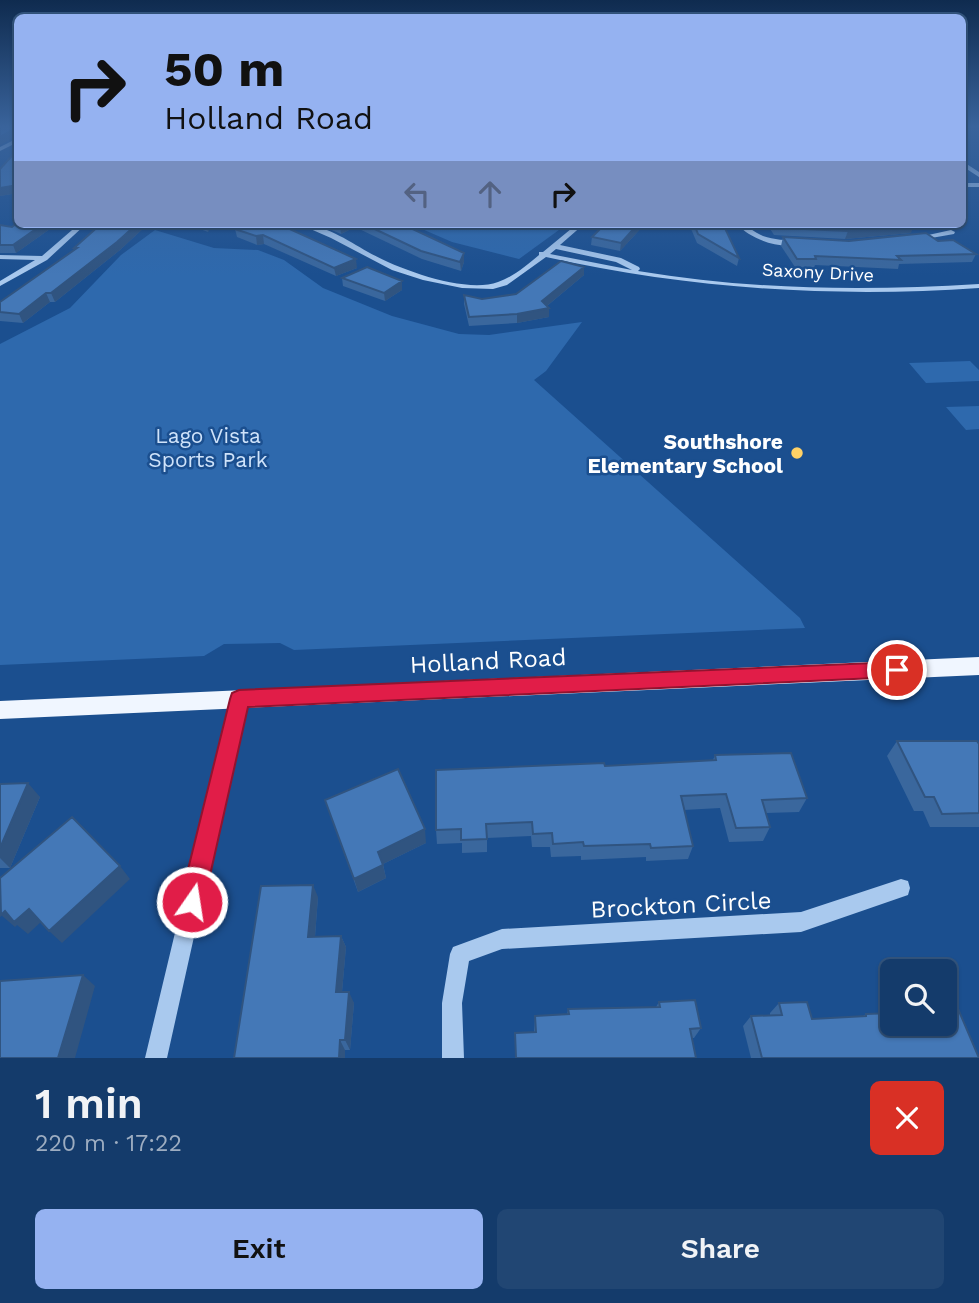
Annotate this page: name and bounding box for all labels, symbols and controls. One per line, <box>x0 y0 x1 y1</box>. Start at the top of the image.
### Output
text: 50 m <box>164 40 284 98</box>
icon: right <box>49 42 140 133</box>
text: Holland Road <box>164 99 373 137</box>
icon: left <box>398 175 436 213</box>
icon: ahead <box>471 175 509 213</box>
icon: right <box>544 175 582 213</box>
street label: Saxony Drive <box>761 259 875 285</box>
park label: Lago Vista Sports Park <box>148 423 268 472</box>
place label: Southshore Elementary School <box>587 429 783 478</box>
marker: Southshore Elementary School <box>789 445 805 461</box>
pin <box>867 640 927 700</box>
street label: Holland Road <box>409 643 567 679</box>
icon: arrive <box>878 651 916 689</box>
position arrow <box>155 865 229 939</box>
street label: Brockton Circle <box>590 886 772 924</box>
map controls <box>880 959 957 1036</box>
button: search <box>880 959 957 1036</box>
text: 1 min <box>35 1079 143 1128</box>
button: close <box>870 1081 944 1155</box>
text: 220 m · 17:22 <box>35 1130 182 1157</box>
button: Exit <box>35 1209 483 1289</box>
button: Share <box>497 1209 944 1289</box>

